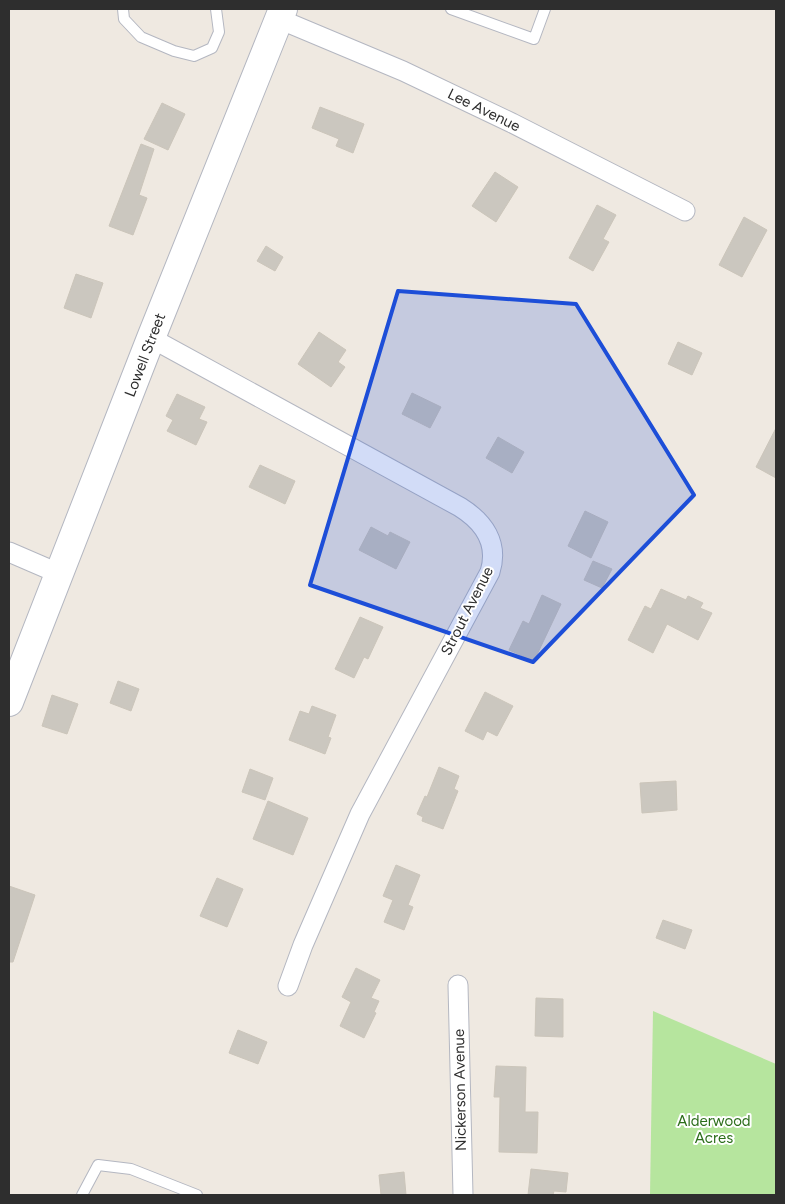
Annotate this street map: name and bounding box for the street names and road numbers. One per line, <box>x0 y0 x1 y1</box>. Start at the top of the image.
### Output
street label: Lee Avenue <box>445 85 523 135</box>
street label: Lowell Street <box>121 310 169 399</box>
street label: Strout Avenue <box>437 564 497 658</box>
street label: Nickerson Avenue <box>450 1029 470 1151</box>

